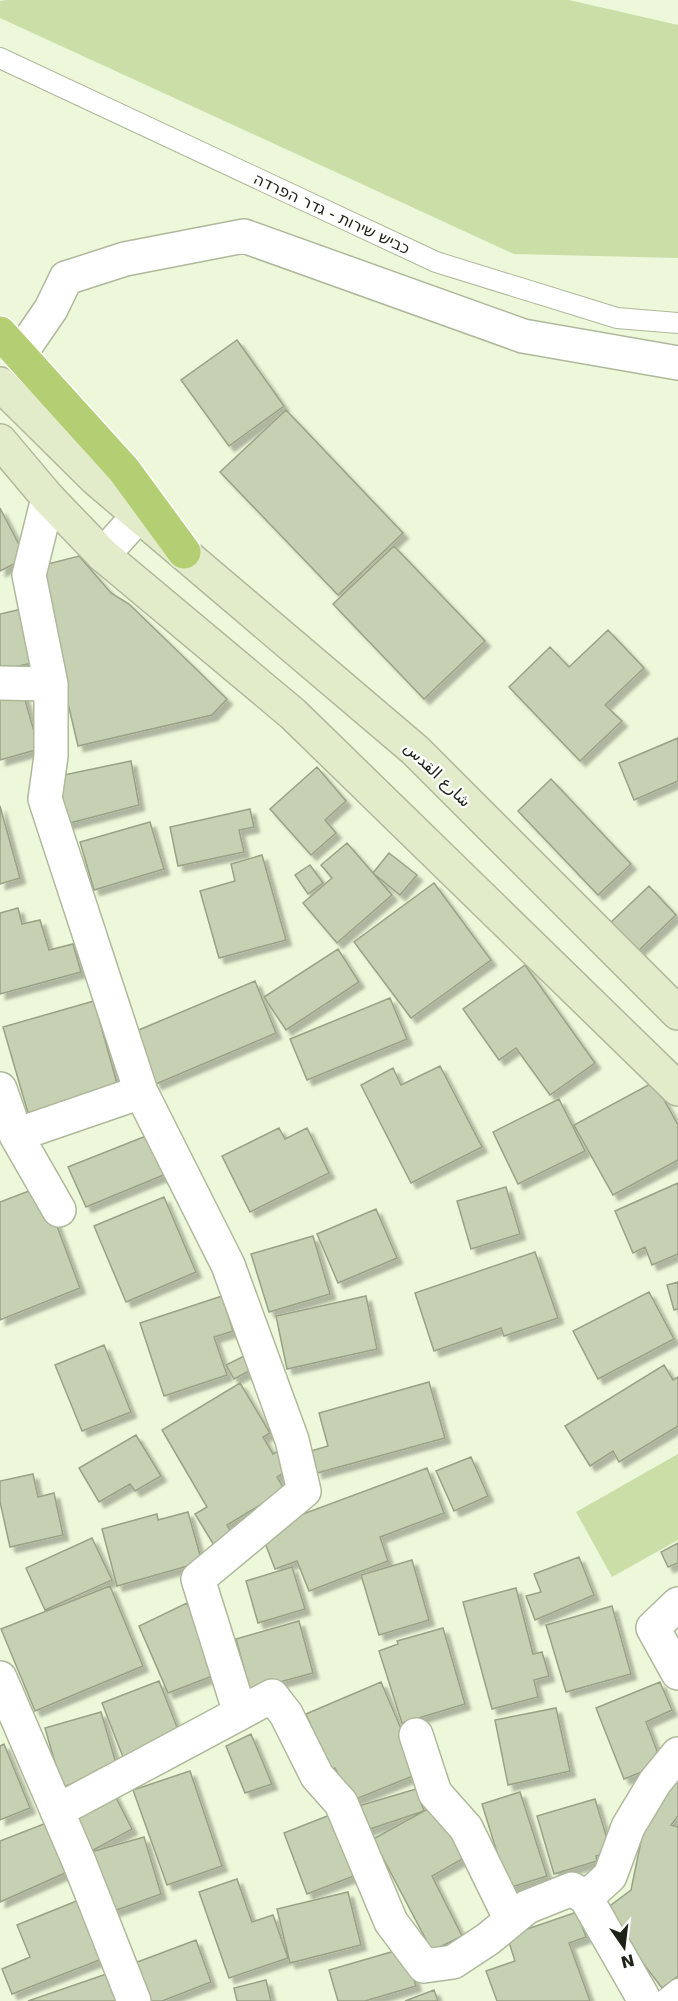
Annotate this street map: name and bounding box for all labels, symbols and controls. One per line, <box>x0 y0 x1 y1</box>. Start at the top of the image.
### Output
street label: כביש שירות - גדר הפרדה <box>250 169 413 258</box>
street label: شارع القدس <box>399 738 475 812</box>
north arrow <box>594 1917 654 1977</box>
text: N <box>619 1950 636 1972</box>

